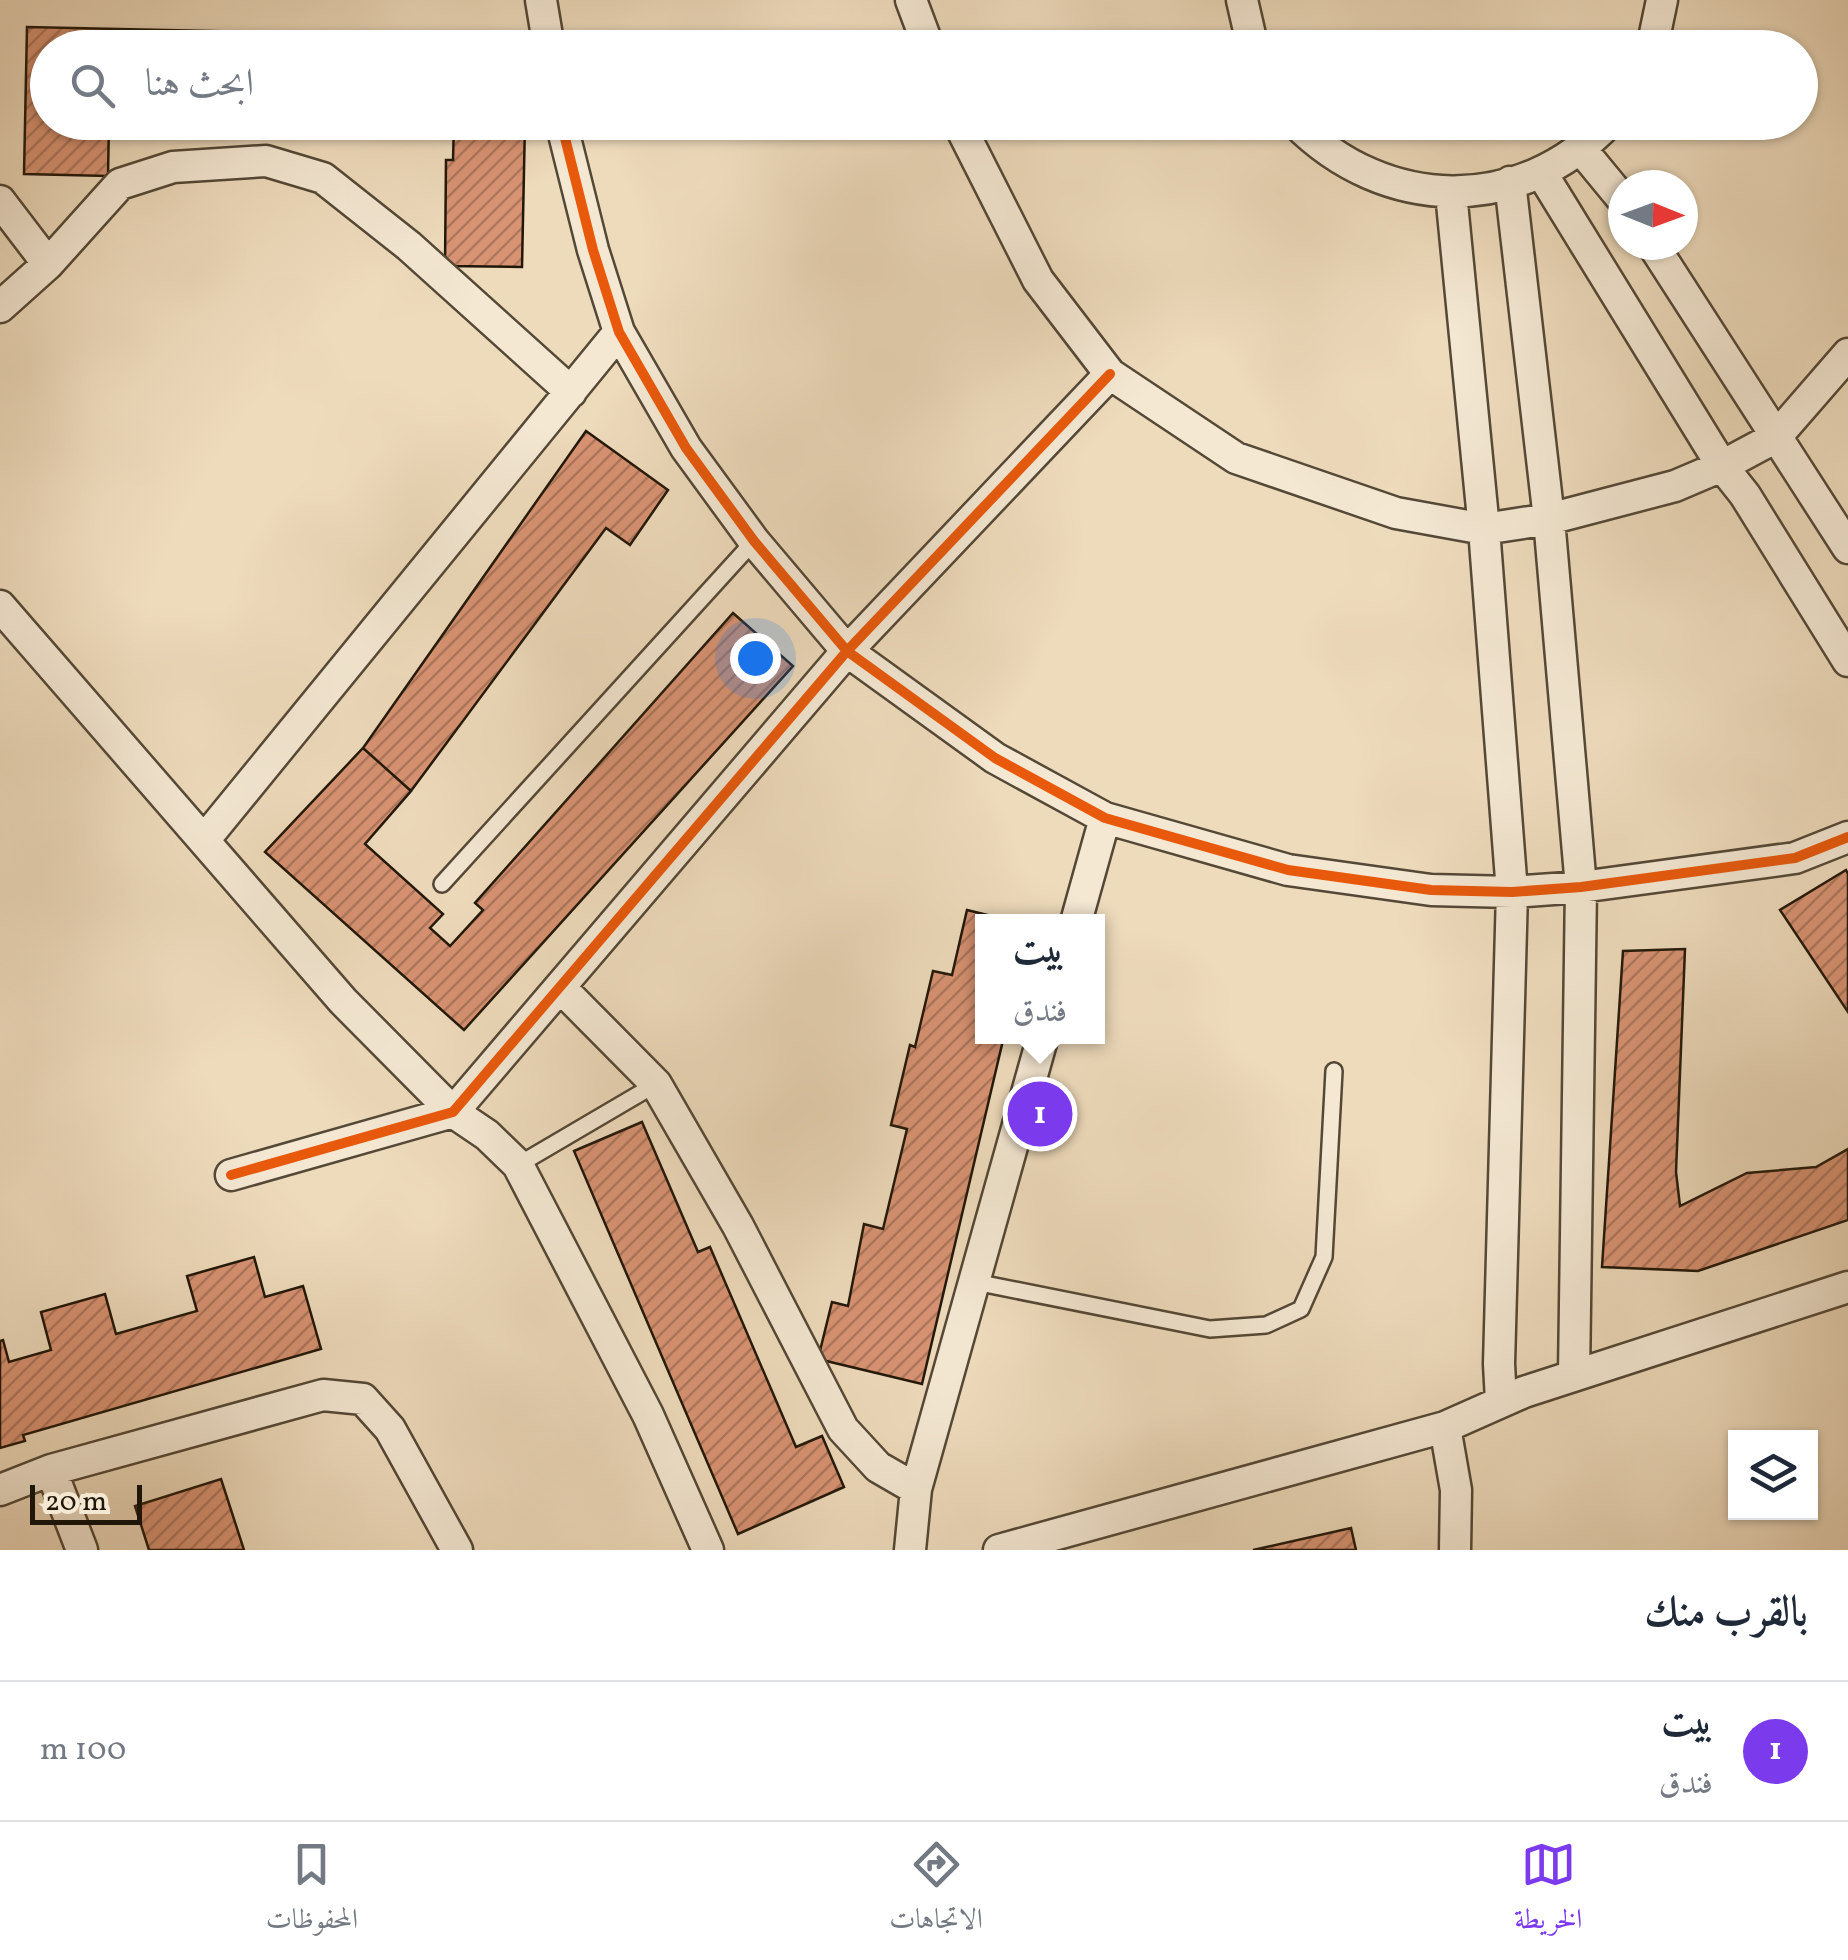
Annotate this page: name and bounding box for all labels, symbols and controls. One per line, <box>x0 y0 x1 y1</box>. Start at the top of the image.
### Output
search box <box>30 30 1818 140</box>
icon: search <box>65 58 120 113</box>
text: ابحث هنا <box>145 59 254 112</box>
north arrow <box>1608 170 1698 260</box>
your location <box>730 633 781 684</box>
popup <box>975 914 1105 1044</box>
text: بيت <box>1013 925 1065 978</box>
text: فندق <box>1013 991 1067 1035</box>
pin: 1 <box>1008 1076 1072 1152</box>
map controls <box>1728 1430 1818 1520</box>
button: layers <box>1728 1430 1818 1520</box>
scale bar <box>30 1480 142 1524</box>
text: 20 m <box>45 1483 107 1522</box>
text: بالقرب منك <box>1644 1585 1808 1644</box>
text: بيت <box>1661 1697 1713 1750</box>
text: 100 m <box>40 1729 126 1773</box>
text: 1 <box>1769 1729 1782 1773</box>
text: فندق <box>1659 1763 1713 1807</box>
tab: المحفوظات <box>266 1837 358 1946</box>
tab: الاتجاهات <box>889 1837 983 1946</box>
tab: الخريطة <box>1514 1837 1582 1946</box>

